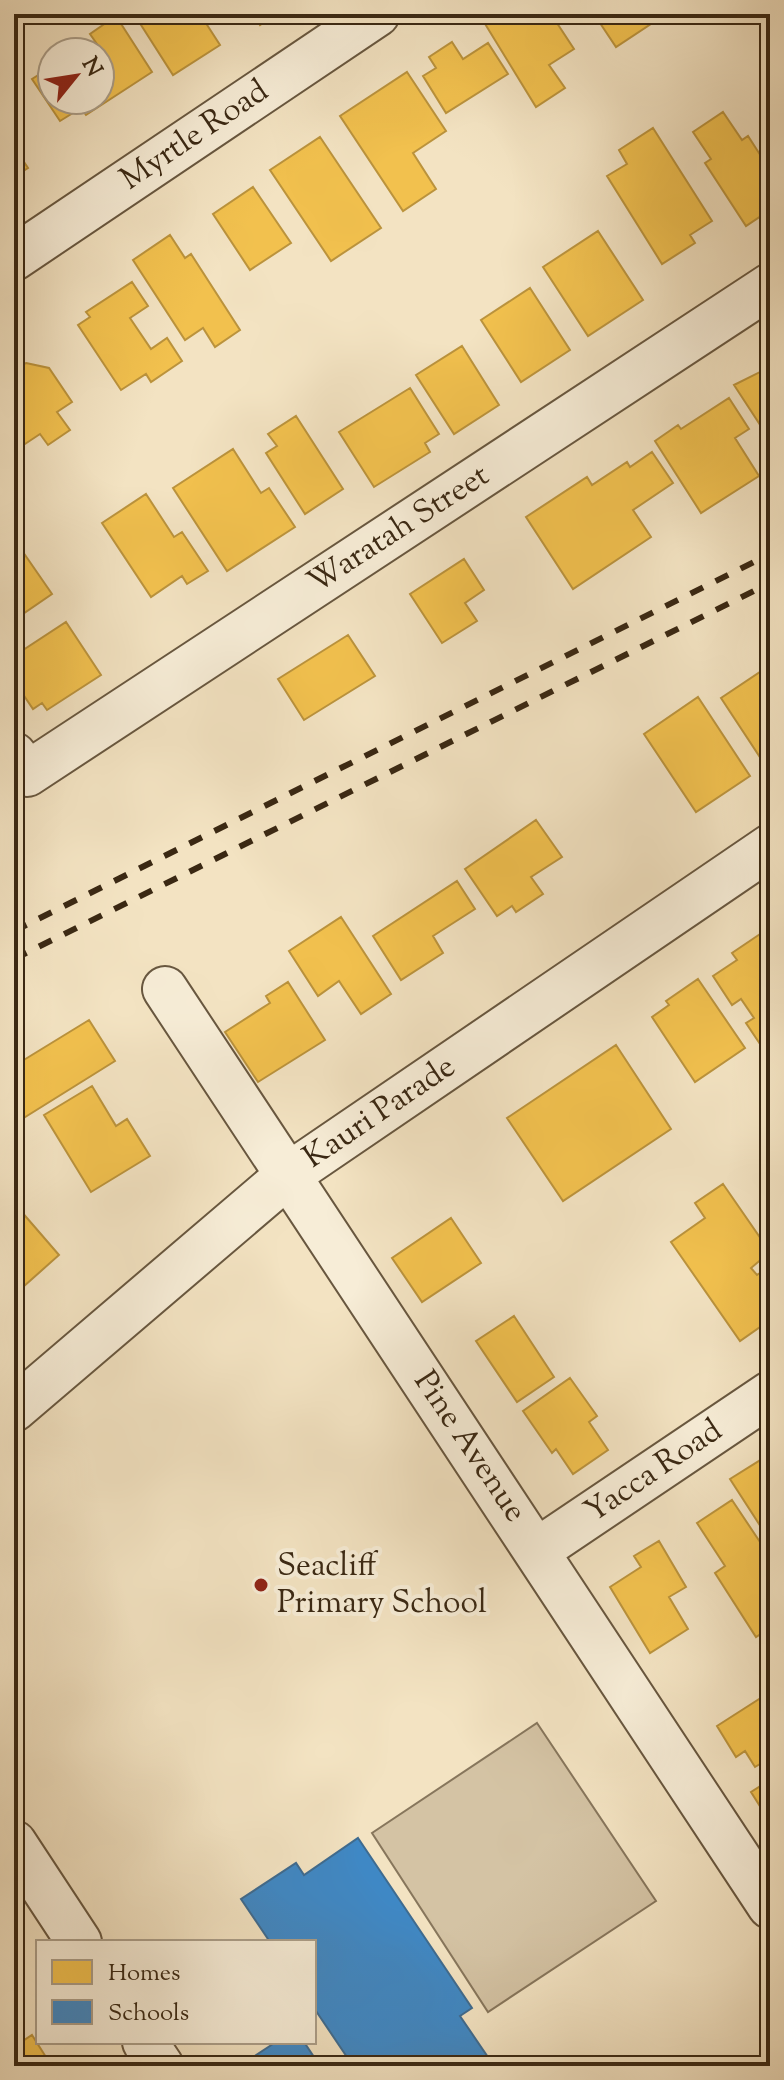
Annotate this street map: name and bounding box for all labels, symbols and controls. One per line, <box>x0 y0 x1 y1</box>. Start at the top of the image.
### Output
north arrow <box>36 36 116 116</box>
text: N <box>72 52 109 83</box>
street label: Myrtle Road <box>112 69 278 203</box>
street label: Waratah Street <box>299 454 499 606</box>
street label: Kauri Parade <box>295 1045 465 1181</box>
street label: Pine Avenue <box>401 1362 537 1532</box>
street label: Yacca Road <box>576 1409 732 1535</box>
place label: Seacliff Primary School <box>277 1544 487 1627</box>
marker: Seacliff Primary School <box>252 1576 270 1594</box>
legend <box>36 1940 316 2044</box>
text: Homes <box>108 1957 180 1991</box>
text: Schools <box>108 1997 189 2031</box>

